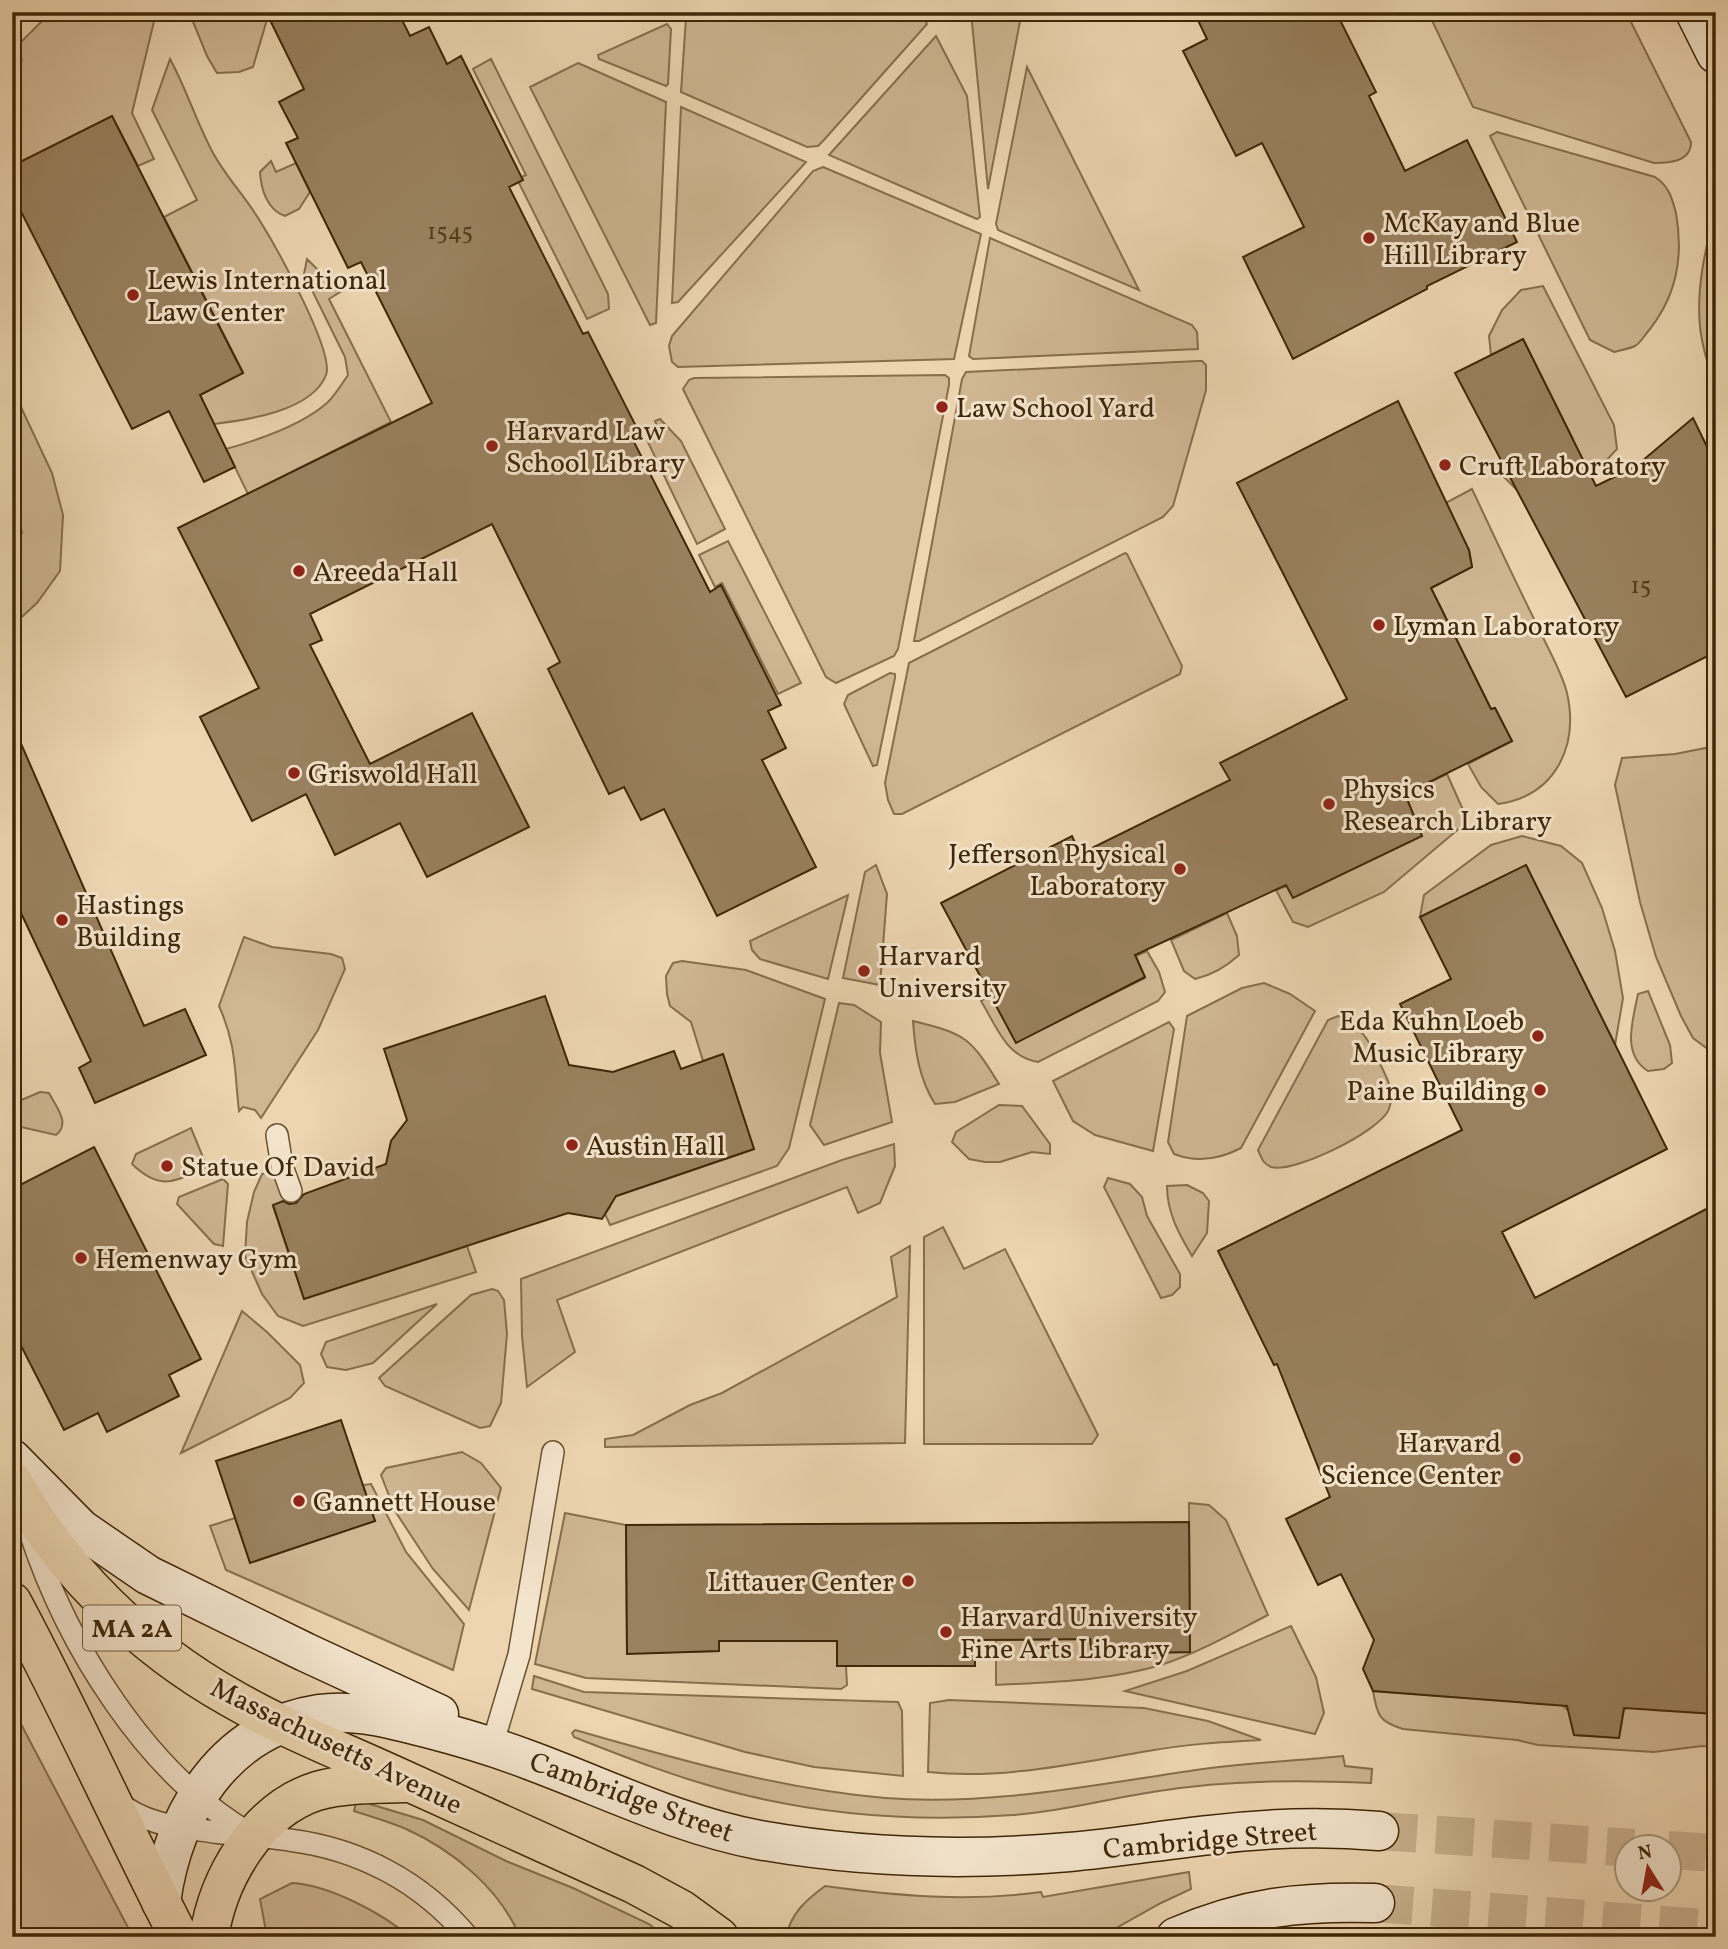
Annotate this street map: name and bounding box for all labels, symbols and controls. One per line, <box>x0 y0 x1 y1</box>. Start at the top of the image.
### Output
place label: McKay and Blue Hill Library <box>1383 205 1580 276</box>
house number: 1545 <box>427 216 473 250</box>
marker: McKay and Blue Hill Library <box>1361 230 1377 246</box>
place label: Lewis International Law Center <box>147 262 387 333</box>
marker: Lewis International Law Center <box>125 287 141 303</box>
place label: Law School Yard <box>956 390 1155 429</box>
marker: Law School Yard <box>934 399 950 415</box>
place label: Harvard Law School Library <box>506 413 685 484</box>
marker: Harvard Law School Library <box>484 438 500 454</box>
place label: Cruft Laboratory <box>1459 448 1666 487</box>
marker: Cruft Laboratory <box>1437 457 1453 473</box>
place label: Areeda Hall <box>313 554 458 593</box>
marker: Areeda Hall <box>291 563 307 579</box>
house number: 15 <box>1631 570 1651 604</box>
place label: Lyman Laboratory <box>1393 608 1619 647</box>
marker: Lyman Laboratory <box>1371 617 1387 633</box>
place label: Griswold Hall <box>308 756 478 795</box>
marker: Griswold Hall <box>286 765 302 781</box>
place label: Physics Research Library <box>1343 771 1552 842</box>
marker: Physics Research Library <box>1321 796 1337 812</box>
place label: Jefferson Physical Laboratory <box>948 836 1166 907</box>
marker: Jefferson Physical Laboratory <box>1172 861 1188 877</box>
place label: Hastings Building <box>76 887 184 958</box>
marker: Hastings Building <box>54 912 70 928</box>
place label: Harvard University <box>878 938 1007 1009</box>
marker: Harvard University <box>856 963 872 979</box>
place label: Eda Kuhn Loeb Music Library <box>1339 1003 1524 1074</box>
marker: Eda Kuhn Loeb Music Library <box>1530 1028 1546 1044</box>
place label: Paine Building <box>1346 1073 1526 1112</box>
marker: Paine Building <box>1532 1082 1548 1098</box>
place label: Austin Hall <box>586 1128 725 1167</box>
marker: Austin Hall <box>564 1137 580 1153</box>
place label: Statue Of David <box>181 1149 375 1188</box>
marker: Statue Of David <box>159 1158 175 1174</box>
place label: Hemenway Gym <box>95 1241 298 1280</box>
marker: Hemenway Gym <box>73 1250 89 1266</box>
place label: Harvard Science Center <box>1320 1425 1501 1496</box>
marker: Harvard Science Center <box>1507 1450 1523 1466</box>
place label: Gannett House <box>313 1484 496 1523</box>
marker: Gannett House <box>291 1493 307 1509</box>
place label: Littauer Center <box>707 1564 894 1603</box>
marker: Littauer Center <box>900 1573 916 1589</box>
place label: Harvard University Fine Arts Library <box>960 1599 1198 1670</box>
road number: MA 2A <box>83 1606 181 1651</box>
marker: Harvard University Fine Arts Library <box>938 1624 954 1640</box>
street label: Massachusetts Avenue <box>203 1669 468 1825</box>
street label: Cambridge Street <box>524 1743 739 1853</box>
street label: Cambridge Street <box>1101 1813 1319 1870</box>
north arrow <box>1612 1834 1682 1904</box>
text: N <box>1636 1839 1655 1867</box>

